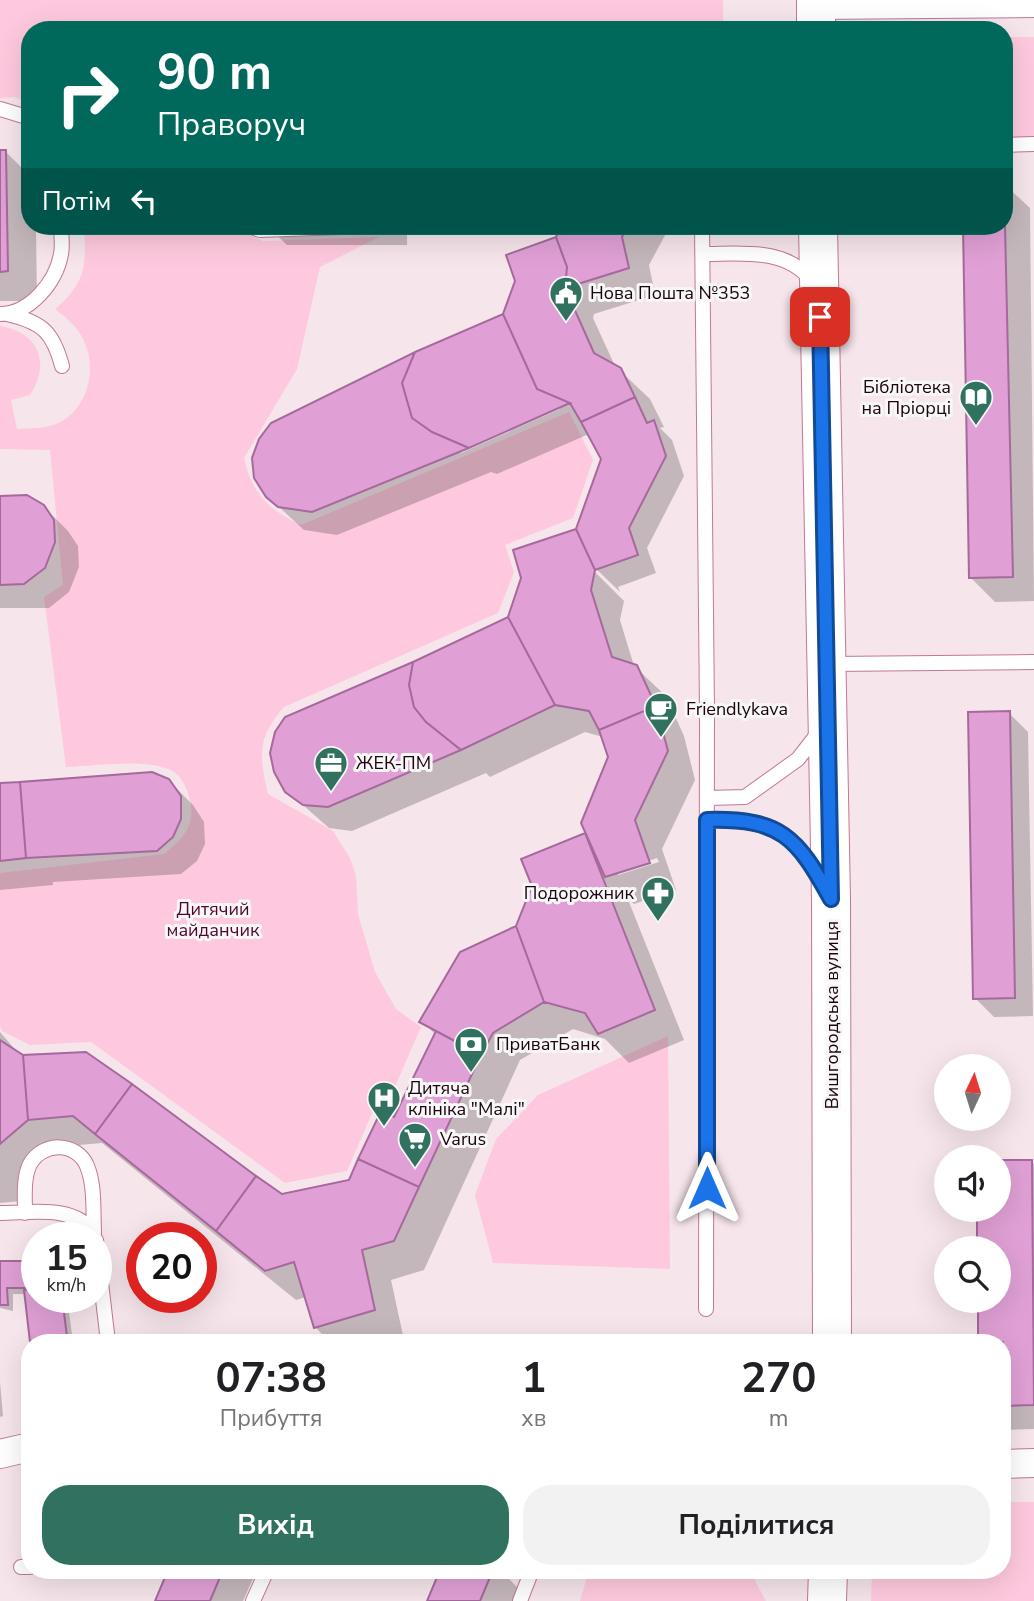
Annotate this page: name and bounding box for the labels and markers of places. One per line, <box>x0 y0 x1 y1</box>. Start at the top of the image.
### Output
public building icon: Нова Пошта №353 <box>547 274 585 323</box>
place label: Нова Пошта №353 <box>590 281 750 305</box>
pin <box>790 287 850 347</box>
place label: Бібліотека на Пріорці <box>861 375 951 420</box>
library icon: Бібліотека на Пріорці <box>957 378 995 427</box>
cafe icon: Friendlykava <box>642 690 680 739</box>
place label: Friendlykava <box>686 697 788 721</box>
office icon: ЖЕК-ПМ <box>312 744 350 793</box>
place label: ЖЕК-ПМ <box>356 751 431 775</box>
pharmacy icon: Подорожник <box>639 874 677 923</box>
place label: Подорожник <box>524 881 635 905</box>
bank icon: ПриватБанк <box>452 1025 490 1074</box>
place label: ПриватБанк <box>496 1032 600 1056</box>
place label: Дитяча клініка "Малі" <box>408 1076 525 1121</box>
hospital icon: Дитяча клініка "Малі" <box>365 1079 403 1128</box>
supermarket icon: Varus <box>396 1120 434 1169</box>
place label: Varus <box>439 1127 486 1151</box>

